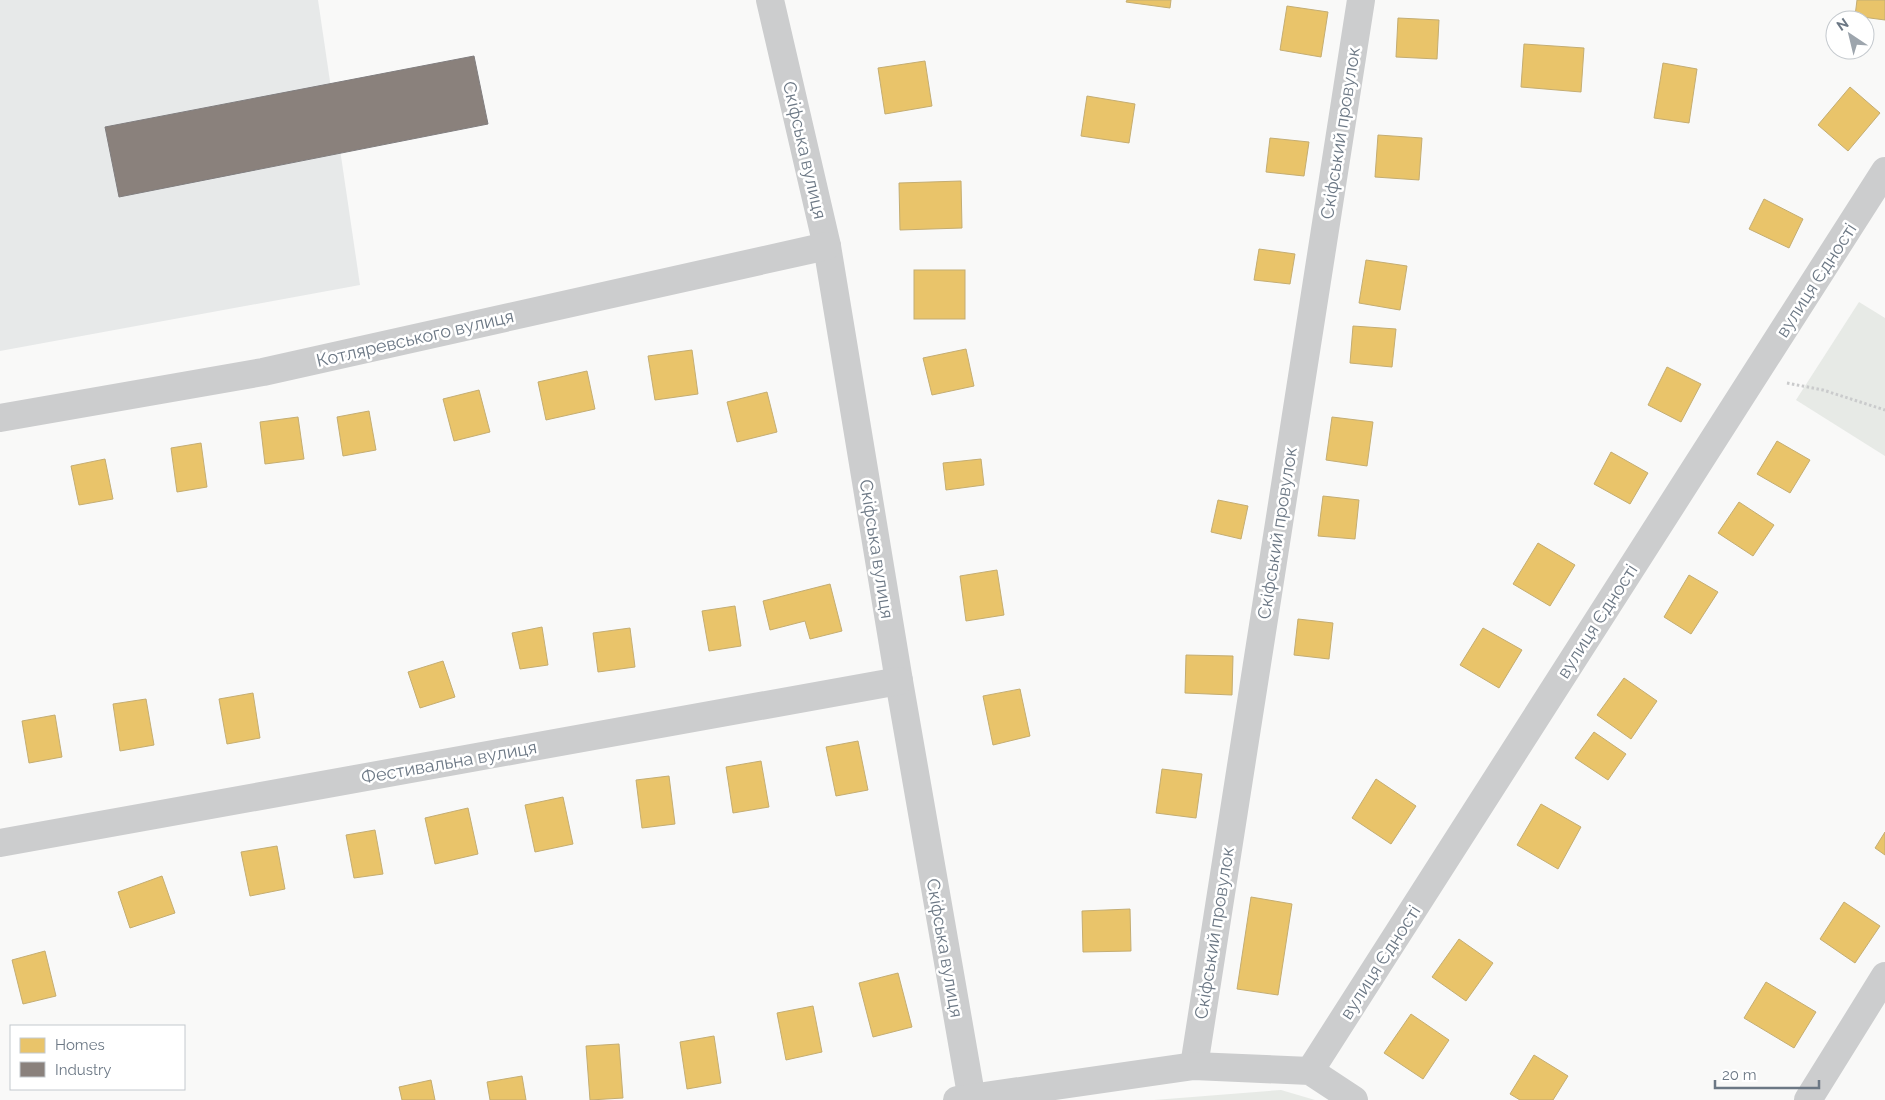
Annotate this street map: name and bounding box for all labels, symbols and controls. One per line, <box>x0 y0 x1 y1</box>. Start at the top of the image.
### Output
north arrow <box>1825 10 1875 60</box>
text: N <box>1834 15 1852 34</box>
street label: Скіфський провулок <box>1316 45 1364 221</box>
street label: Скіфська вулиця <box>779 79 831 221</box>
street label: вулиця Єдності <box>1771 219 1861 341</box>
street label: Котляревського вулиця <box>314 305 516 371</box>
street label: Скіфський провулок <box>1253 445 1301 621</box>
street label: Скіфська вулиця <box>856 478 898 620</box>
street label: вулиця Єдності <box>1552 560 1642 682</box>
street label: Фестивальна вулиця <box>360 736 538 788</box>
street label: Скіфський провулок <box>1190 845 1238 1021</box>
street label: Скіфська вулиця <box>922 877 968 1019</box>
street label: вулиця Єдності <box>1335 901 1425 1023</box>
legend <box>10 1025 185 1090</box>
text: Homes <box>55 1036 105 1054</box>
scale bar <box>1715 1058 1819 1090</box>
text: Industry <box>55 1061 111 1079</box>
text: 20 m <box>1722 1066 1757 1084</box>

